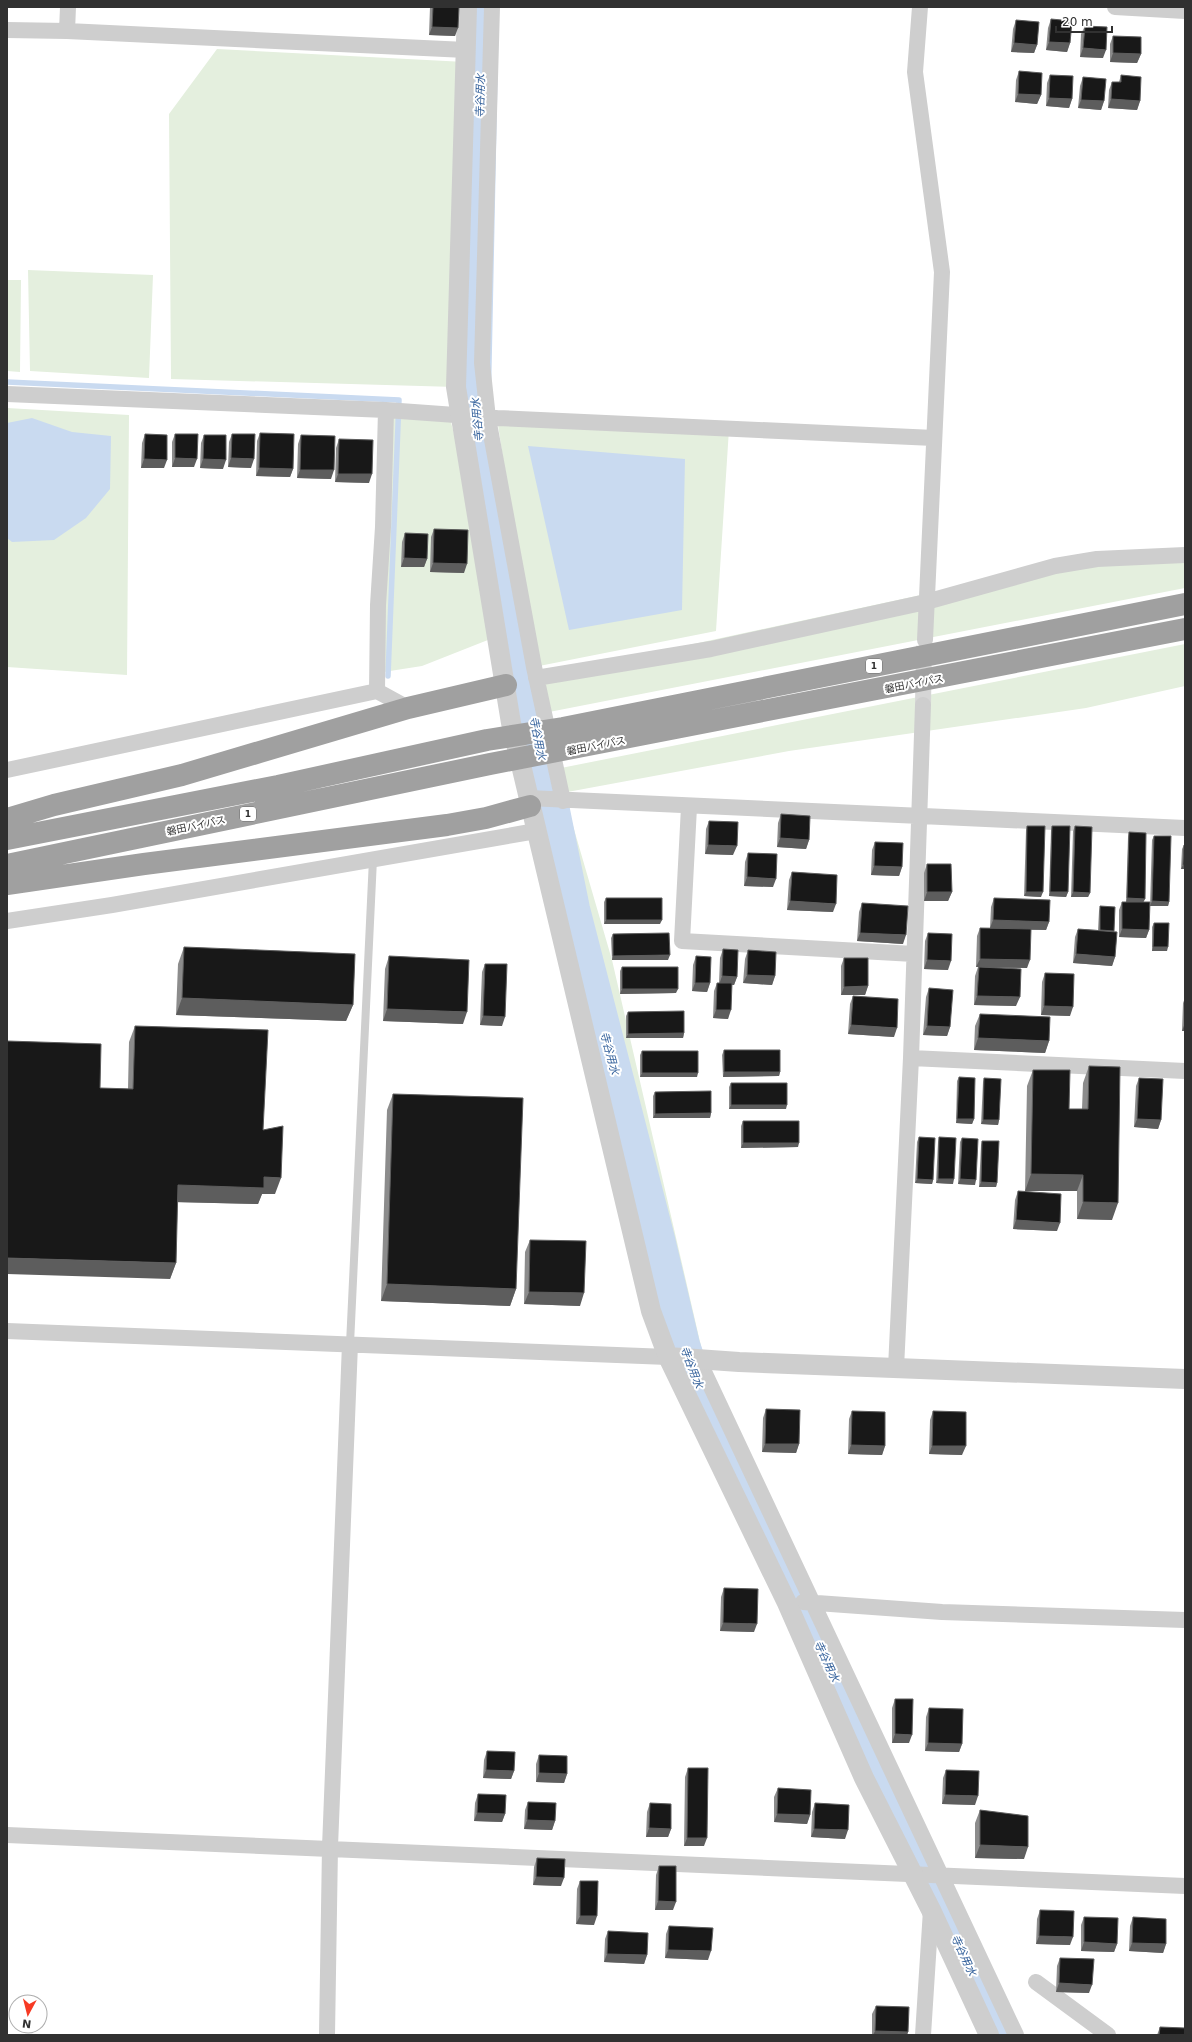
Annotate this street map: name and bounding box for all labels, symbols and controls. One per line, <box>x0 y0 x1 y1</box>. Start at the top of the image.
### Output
scale bar <box>1056 8 1112 34</box>
text: 20 m <box>1062 15 1093 29</box>
water label: 寺谷用水 <box>474 73 487 118</box>
water label: 寺谷用水 <box>469 396 486 442</box>
road number: 1 <box>866 659 882 673</box>
street label: 磐田バイパス <box>884 672 945 695</box>
water label: 寺谷用水 <box>527 715 548 762</box>
street label: 磐田バイパス <box>566 734 627 757</box>
road number: 1 <box>240 807 256 821</box>
street label: 磐田バイパス <box>166 814 227 837</box>
water label: 寺谷用水 <box>598 1030 622 1077</box>
water label: 寺谷用水 <box>678 1344 706 1391</box>
water label: 寺谷用水 <box>811 1639 842 1685</box>
water label: 寺谷用水 <box>948 1933 979 1979</box>
north arrow <box>8 1994 48 2034</box>
text: N <box>21 2016 32 2030</box>

